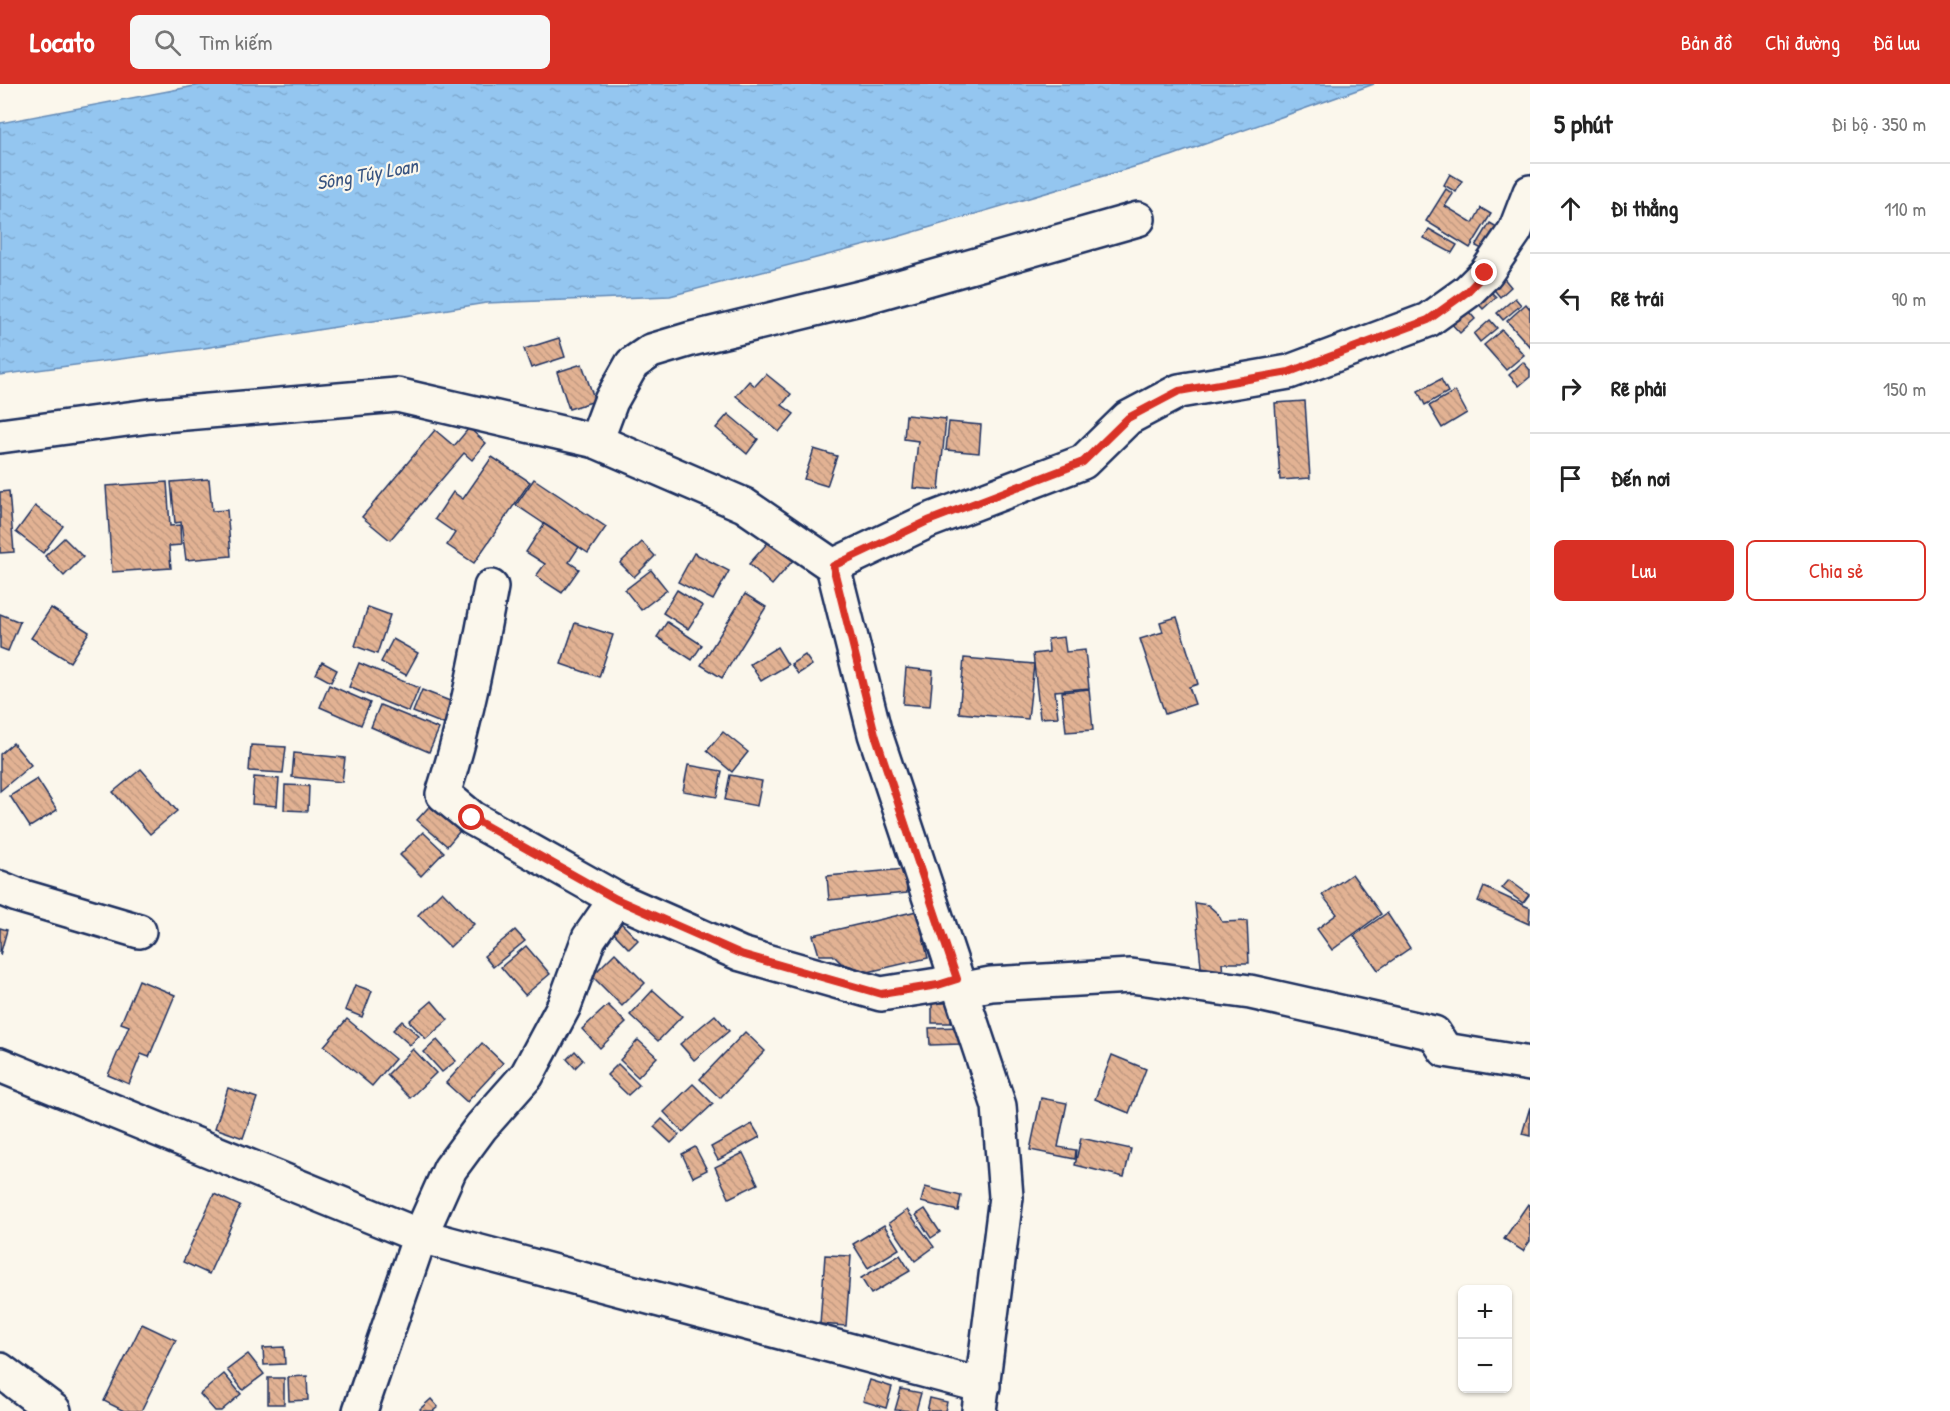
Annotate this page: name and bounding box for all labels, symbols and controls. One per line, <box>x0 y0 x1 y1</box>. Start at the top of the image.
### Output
search box <box>130 15 550 69</box>
text: Locato <box>30 23 94 61</box>
icon: search <box>151 26 184 59</box>
text: Tìm kiếm <box>199 27 273 57</box>
text: Bản đồ <box>1681 28 1732 57</box>
text: Chỉ đường <box>1765 28 1840 57</box>
text: Đã lưu <box>1873 28 1920 57</box>
text: 5 phút <box>1554 106 1612 141</box>
text: Đi bộ · 350 m <box>1832 110 1926 137</box>
water label: Sông Túy Loan <box>314 151 422 197</box>
icon: ahead <box>1554 192 1587 225</box>
text: Đi thẳng <box>1611 193 1678 223</box>
text: 110 m <box>1884 195 1926 222</box>
route end <box>1471 259 1497 285</box>
icon: left <box>1554 282 1587 315</box>
text: Rẽ trái <box>1611 283 1664 313</box>
text: 90 m <box>1892 285 1926 312</box>
icon: right <box>1554 372 1587 405</box>
text: Rẽ phải <box>1611 373 1667 403</box>
text: 150 m <box>1883 375 1926 402</box>
icon: arrive <box>1554 462 1587 495</box>
text: Đến nơi <box>1611 463 1671 493</box>
button: Lưu <box>1554 540 1734 601</box>
button: Chia sẻ <box>1746 540 1926 601</box>
route start <box>458 804 484 830</box>
map controls <box>1458 1285 1512 1393</box>
button: + <box>1458 1285 1512 1339</box>
button: − <box>1458 1339 1512 1393</box>

